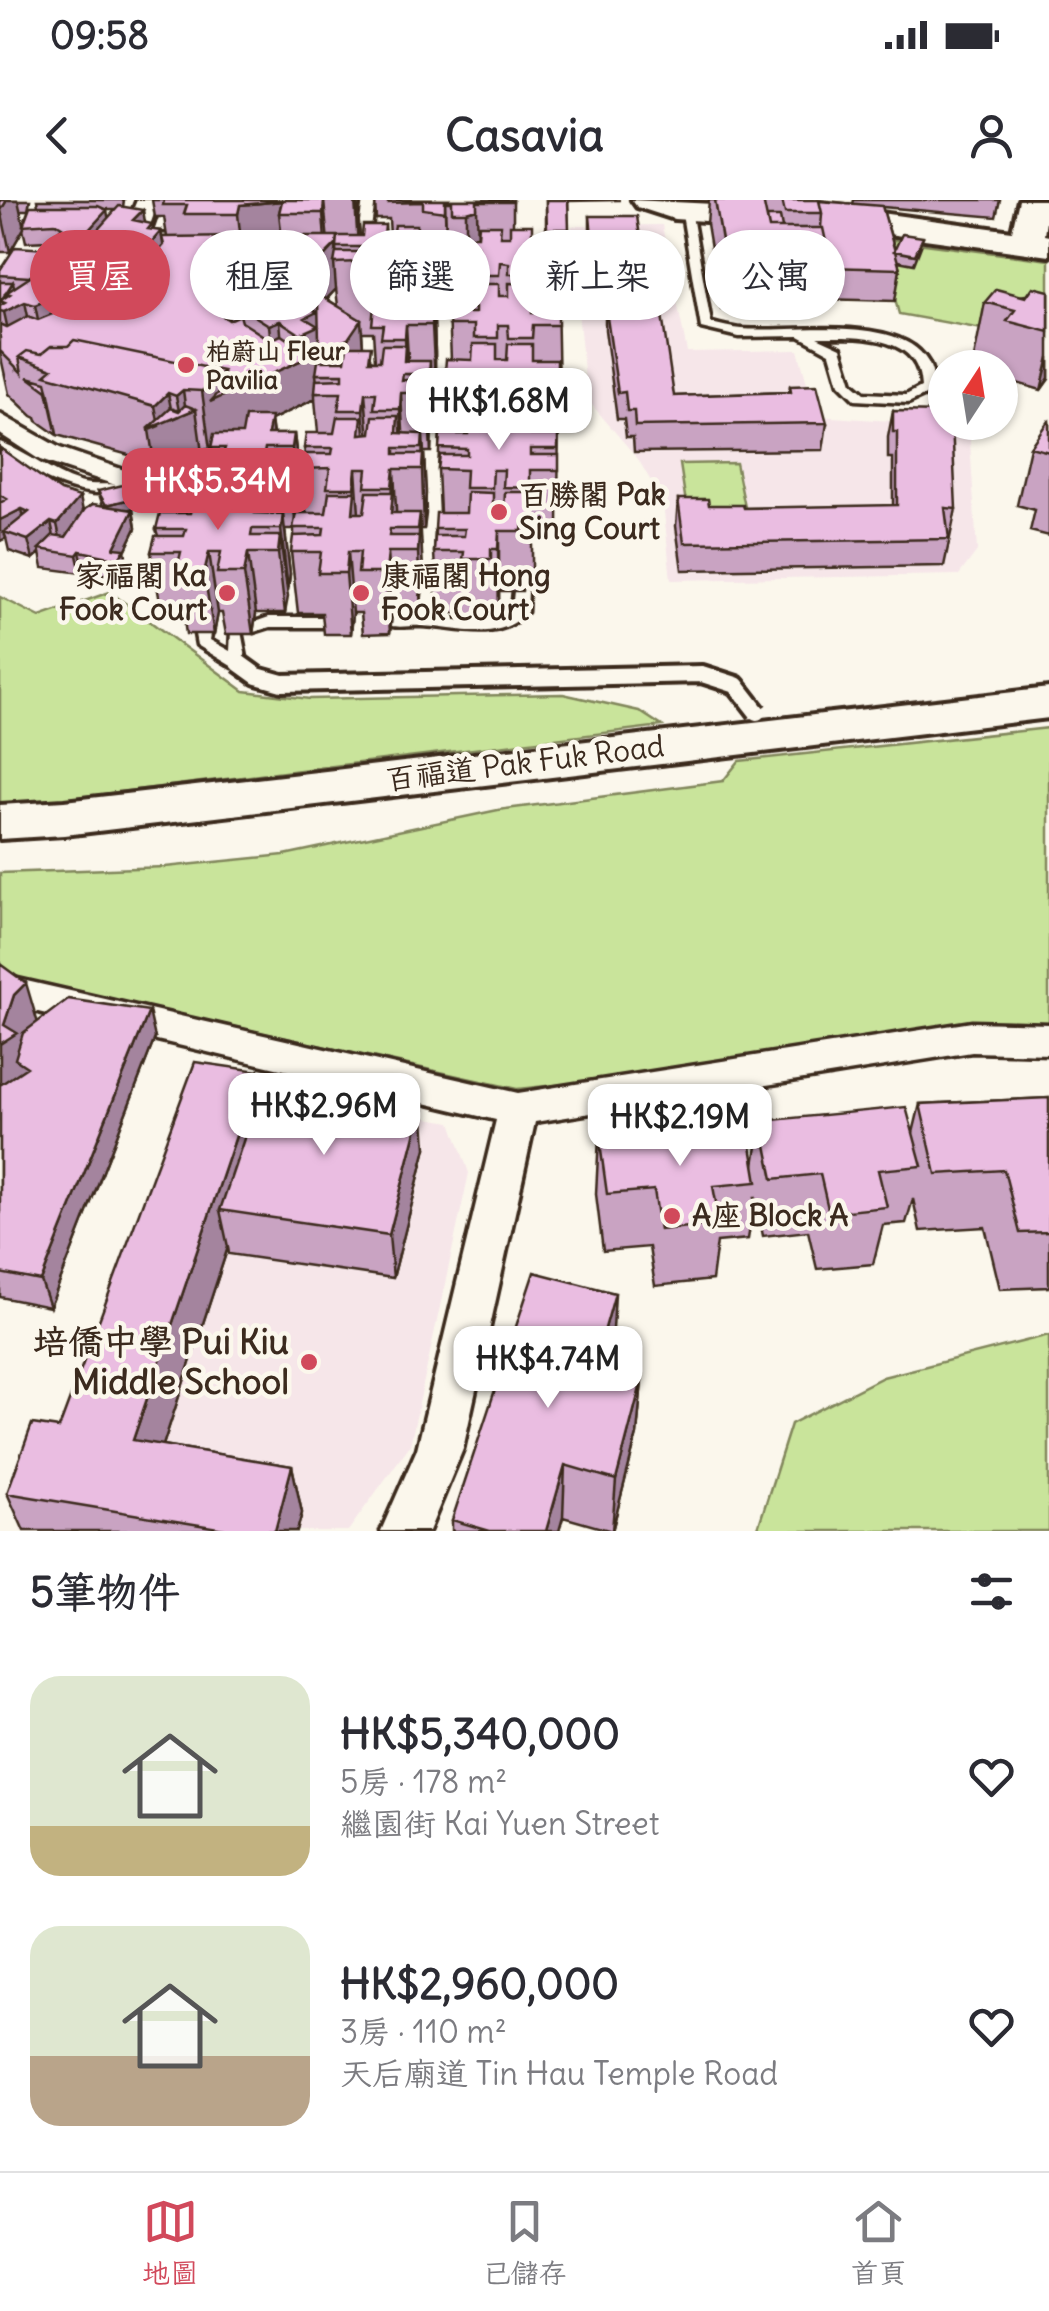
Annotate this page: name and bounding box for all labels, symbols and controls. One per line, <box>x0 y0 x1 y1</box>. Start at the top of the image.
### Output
text: 09:58 <box>50 12 149 59</box>
text: Casavia <box>445 107 604 163</box>
icon: back <box>30 108 85 163</box>
icon: person <box>964 108 1019 163</box>
chip: 買屋 <box>30 230 170 320</box>
chip: 租屋 <box>190 230 330 320</box>
chip: 篩選 <box>350 230 490 320</box>
chip: 新上架 <box>510 230 685 320</box>
chip: 公寓 <box>705 230 845 320</box>
place label: 柏蔚山 Fleur Pavilia <box>206 335 346 396</box>
north arrow <box>928 350 1018 440</box>
map controls <box>928 350 1018 440</box>
marker: 柏蔚山 Fleur Pavilia <box>175 354 197 376</box>
pin: HK$1.68M <box>396 368 602 453</box>
text: HK$1.68M <box>428 380 570 421</box>
pin: HK$5.34M <box>115 448 321 533</box>
text: HK$5.34M <box>144 460 292 501</box>
place label: 百勝閣 Pak Sing Court <box>519 475 666 547</box>
marker: 百勝閣 Pak Sing Court <box>488 501 510 523</box>
place label: 家福閣 Ka Fook Court <box>59 556 207 628</box>
place label: 康福閣 Hong Fook Court <box>381 556 551 628</box>
marker: 家福閣 Ka Fook Court <box>216 582 238 604</box>
marker: 康福閣 Hong Fook Court <box>350 582 372 604</box>
street label: 百福道 Pak Fuk Road <box>384 726 666 798</box>
pin: HK$2.96M <box>221 1073 427 1158</box>
pin: HK$2.19M <box>577 1084 783 1169</box>
text: HK$2.96M <box>250 1085 398 1126</box>
text: HK$2.19M <box>610 1096 750 1137</box>
place label: A座 Block A <box>692 1196 849 1234</box>
marker: A座 Block A <box>661 1205 683 1227</box>
place label: 培僑中學 Pui Kiu Middle School <box>33 1319 289 1403</box>
pin: HK$4.74M <box>445 1326 651 1411</box>
text: HK$4.74M <box>475 1338 621 1379</box>
marker: 培僑中學 Pui Kiu Middle School <box>298 1351 320 1373</box>
icon: filters <box>964 1564 1019 1619</box>
text: 5筆物件 <box>30 1566 180 1618</box>
text: HK$5,340,000 <box>340 1708 620 1760</box>
icon: home <box>110 1716 230 1836</box>
icon: heart <box>964 1749 1019 1804</box>
text: 5房 · 178 m² <box>340 1761 507 1802</box>
text: 繼園街 Kai Yuen Street <box>340 1803 660 1844</box>
text: HK$2,960,000 <box>340 1958 619 2010</box>
icon: home <box>110 1966 230 2086</box>
icon: heart <box>964 1999 1019 2054</box>
text: 3房 · 110 m² <box>340 2011 507 2052</box>
text: 天后廟道 Tin Hau Temple Road <box>340 2053 778 2094</box>
tab: 地圖 <box>142 2194 198 2291</box>
tab: 已儲存 <box>482 2194 567 2291</box>
tab: 首頁 <box>851 2194 907 2291</box>

